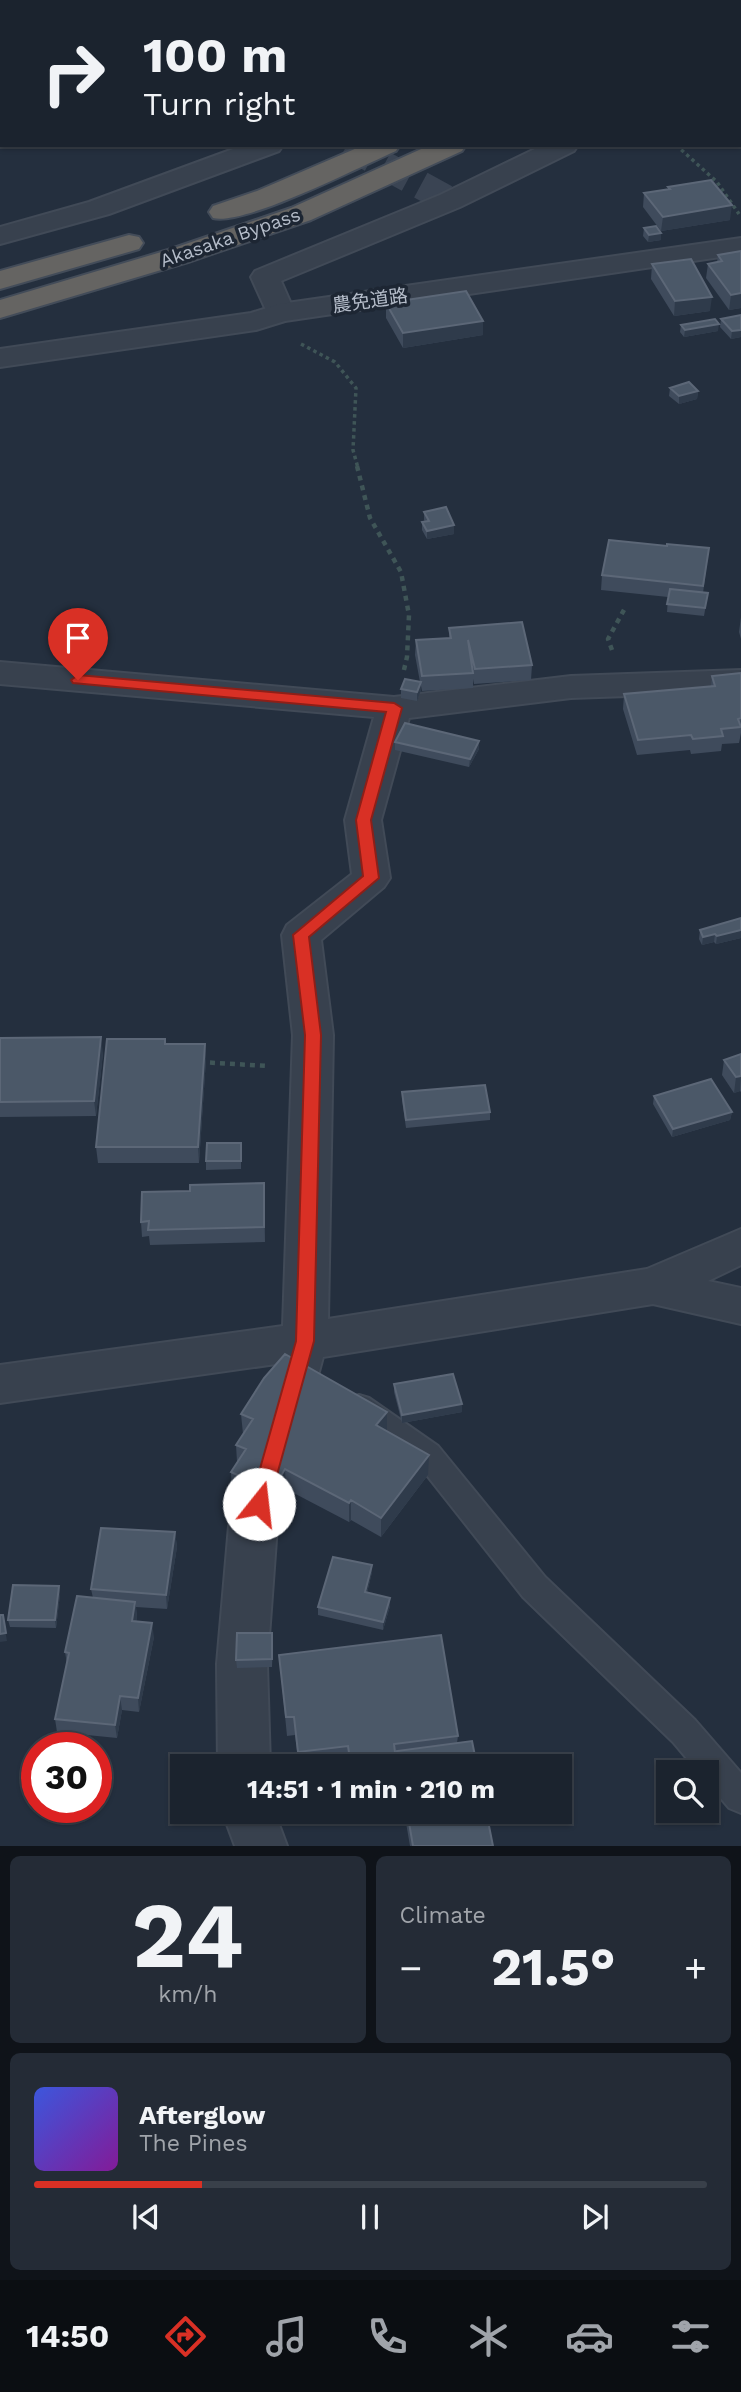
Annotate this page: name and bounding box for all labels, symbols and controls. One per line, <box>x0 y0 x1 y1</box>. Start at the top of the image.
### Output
text: 100 m <box>143 26 287 84</box>
icon: right <box>28 28 119 119</box>
text: Turn right <box>143 85 295 123</box>
street label: Akasaka Bypass <box>157 203 303 272</box>
street label: 農免道路 <box>331 284 409 317</box>
pin <box>48 608 108 680</box>
icon: arrive <box>59 619 97 657</box>
position arrow <box>222 1467 296 1541</box>
speed limit sign: 30 <box>21 1732 112 1823</box>
map controls <box>656 1760 719 1823</box>
button: search <box>656 1760 719 1823</box>
text: 14:51 · 1 min · 210 m <box>247 1774 495 1804</box>
text: 24 <box>132 1882 244 1989</box>
text: Climate <box>400 1902 486 1929</box>
text: 21.5° <box>491 1937 616 1998</box>
text: − <box>400 1946 422 1990</box>
text: + <box>684 1946 707 1990</box>
text: km/h <box>158 1981 217 2008</box>
text: Afterglow <box>139 2100 265 2130</box>
text: The Pines <box>139 2130 248 2157</box>
icon: previous <box>127 2198 165 2236</box>
icon: pause <box>351 2198 389 2236</box>
icon: next <box>576 2198 614 2236</box>
icon: directions <box>161 2312 210 2361</box>
icon: music <box>262 2312 311 2361</box>
icon: phone <box>363 2312 412 2361</box>
icon: climate <box>464 2312 513 2361</box>
icon: car <box>565 2312 614 2361</box>
icon: filters <box>666 2312 715 2361</box>
text: 14:50 <box>26 2317 109 2355</box>

